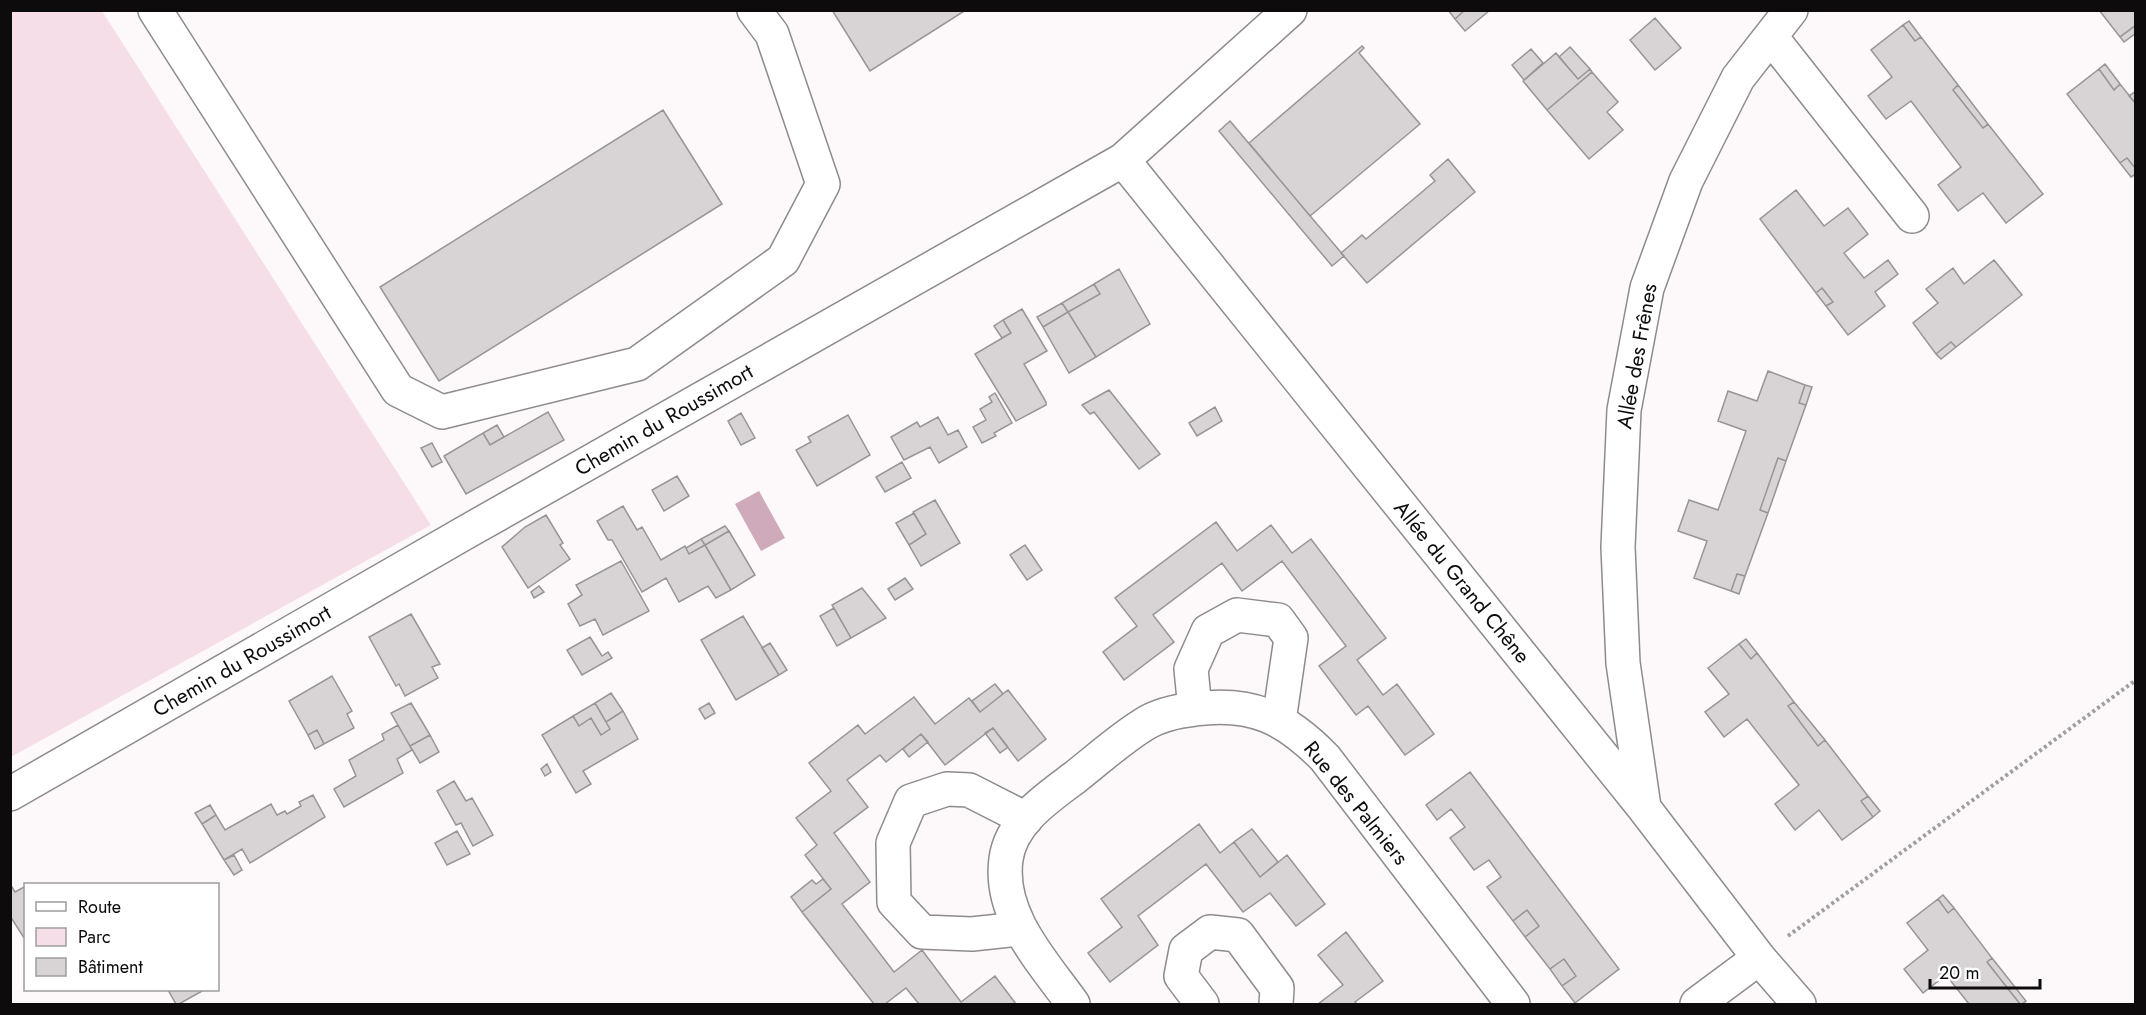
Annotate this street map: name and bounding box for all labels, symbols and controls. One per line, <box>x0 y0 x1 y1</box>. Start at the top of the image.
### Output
street label: Allée des Frênes <box>1609 281 1665 431</box>
street label: Chemin du Roussimort <box>569 357 759 483</box>
street label: Allée du Grand Chêne <box>1387 494 1537 670</box>
street label: Chemin du Roussimort <box>147 598 337 724</box>
street label: Rue des Palmiers <box>1297 735 1415 871</box>
legend <box>24 883 219 991</box>
text: Route <box>78 894 121 920</box>
text: Parc <box>78 924 111 950</box>
scale bar <box>1930 952 2040 990</box>
text: Bâtiment <box>78 954 144 980</box>
text: 20 m <box>1939 960 1979 986</box>

